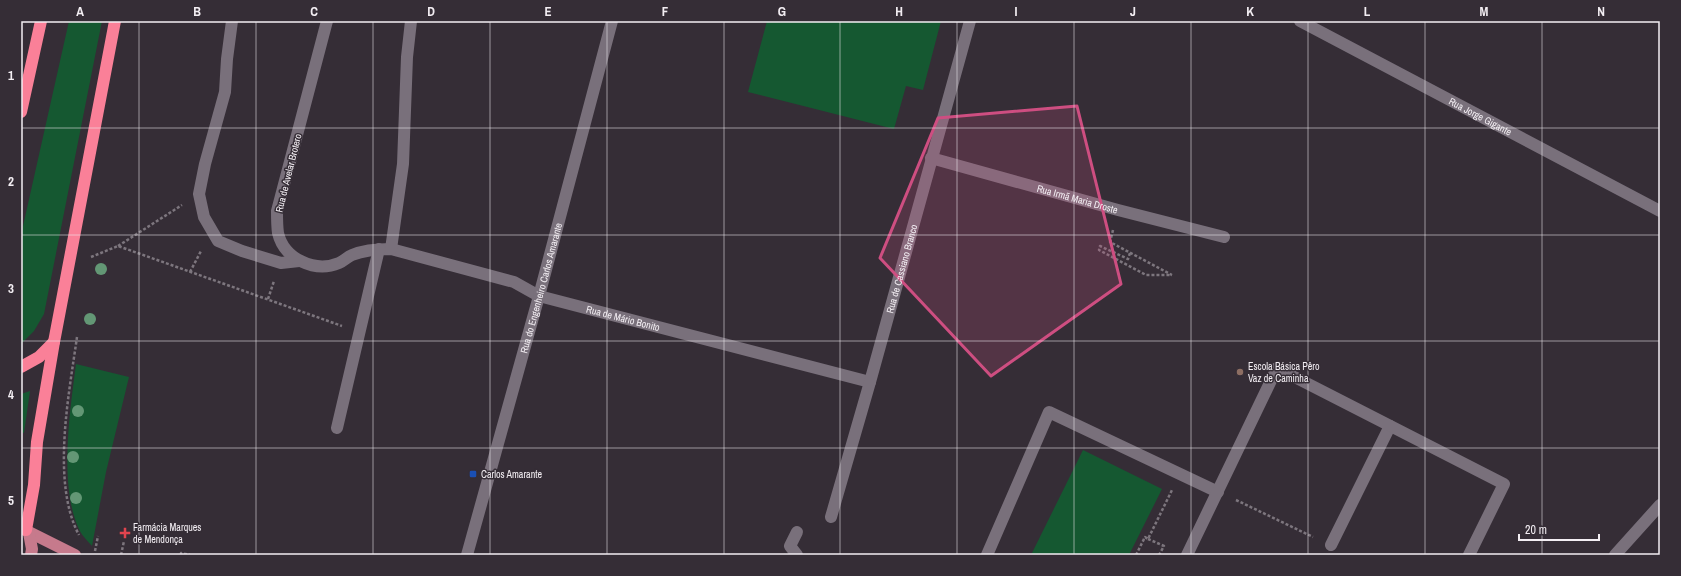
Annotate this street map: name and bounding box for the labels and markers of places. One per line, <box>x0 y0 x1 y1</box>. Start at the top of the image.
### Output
place label: Escola Básica Pêro Vaz de Caminha <box>1248 360 1320 385</box>
marker: Escola Básica Pêro Vaz de Caminha <box>1235 367 1245 377</box>
place label: Carlos Amarante <box>481 468 543 481</box>
marker: Carlos Amarante <box>468 469 478 479</box>
place label: Farmácia Marques de Mendonça <box>133 521 201 546</box>
marker: Farmácia Marques de Mendonça <box>120 528 130 538</box>

